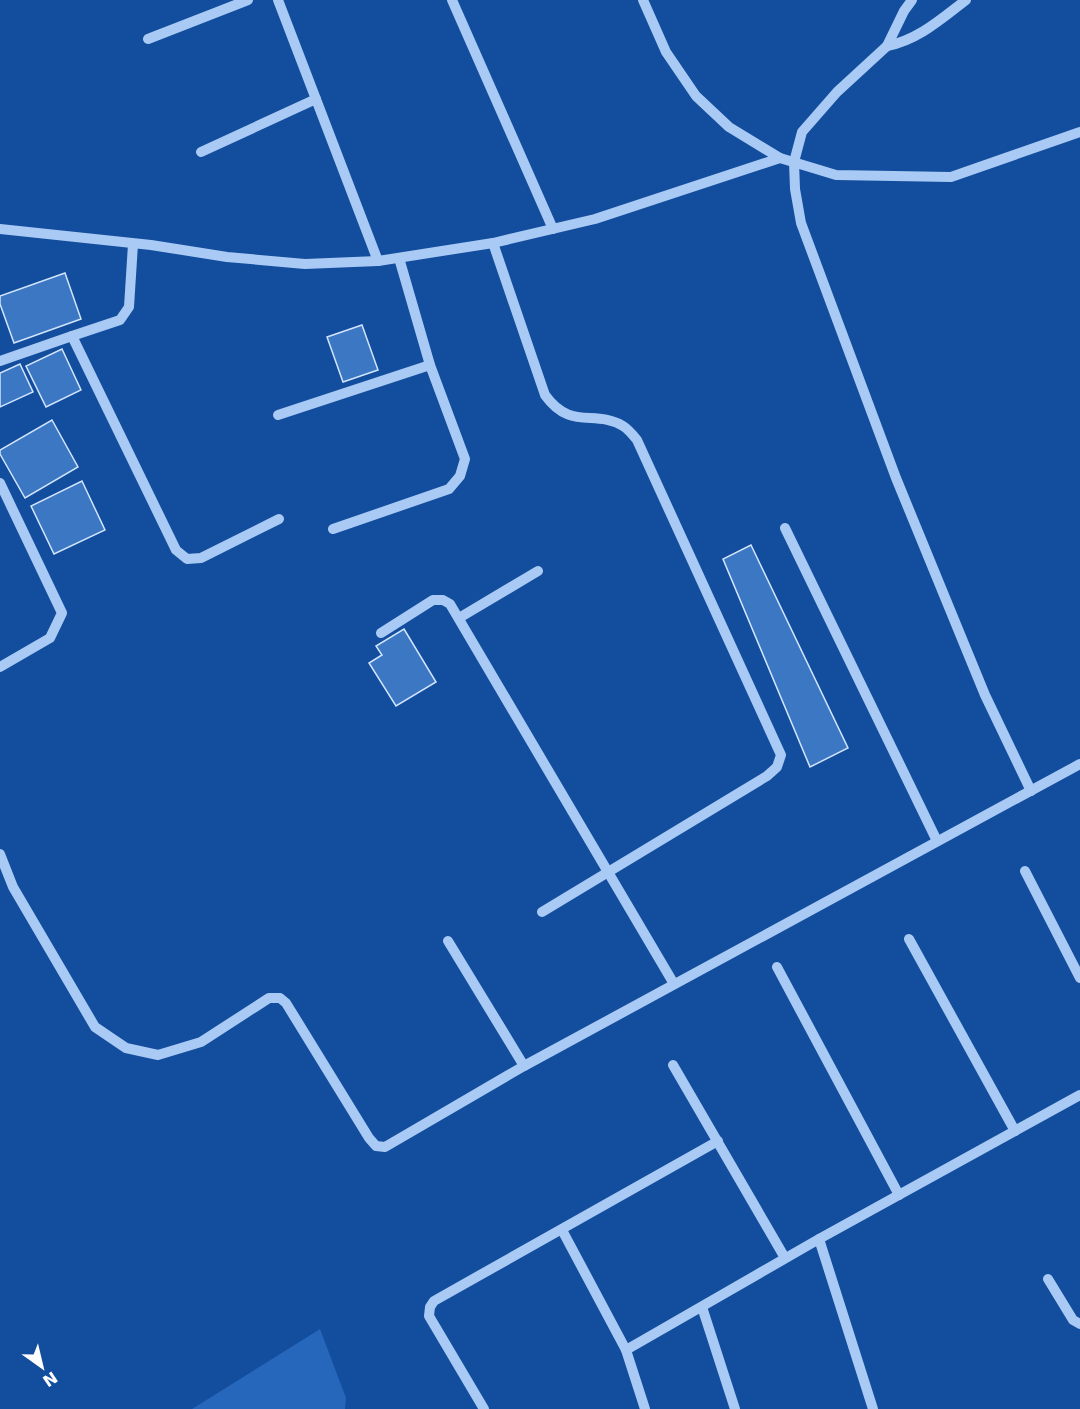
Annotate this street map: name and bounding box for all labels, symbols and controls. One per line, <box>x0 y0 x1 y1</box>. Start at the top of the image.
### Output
north arrow <box>12 1337 72 1397</box>
text: N <box>39 1367 61 1391</box>

